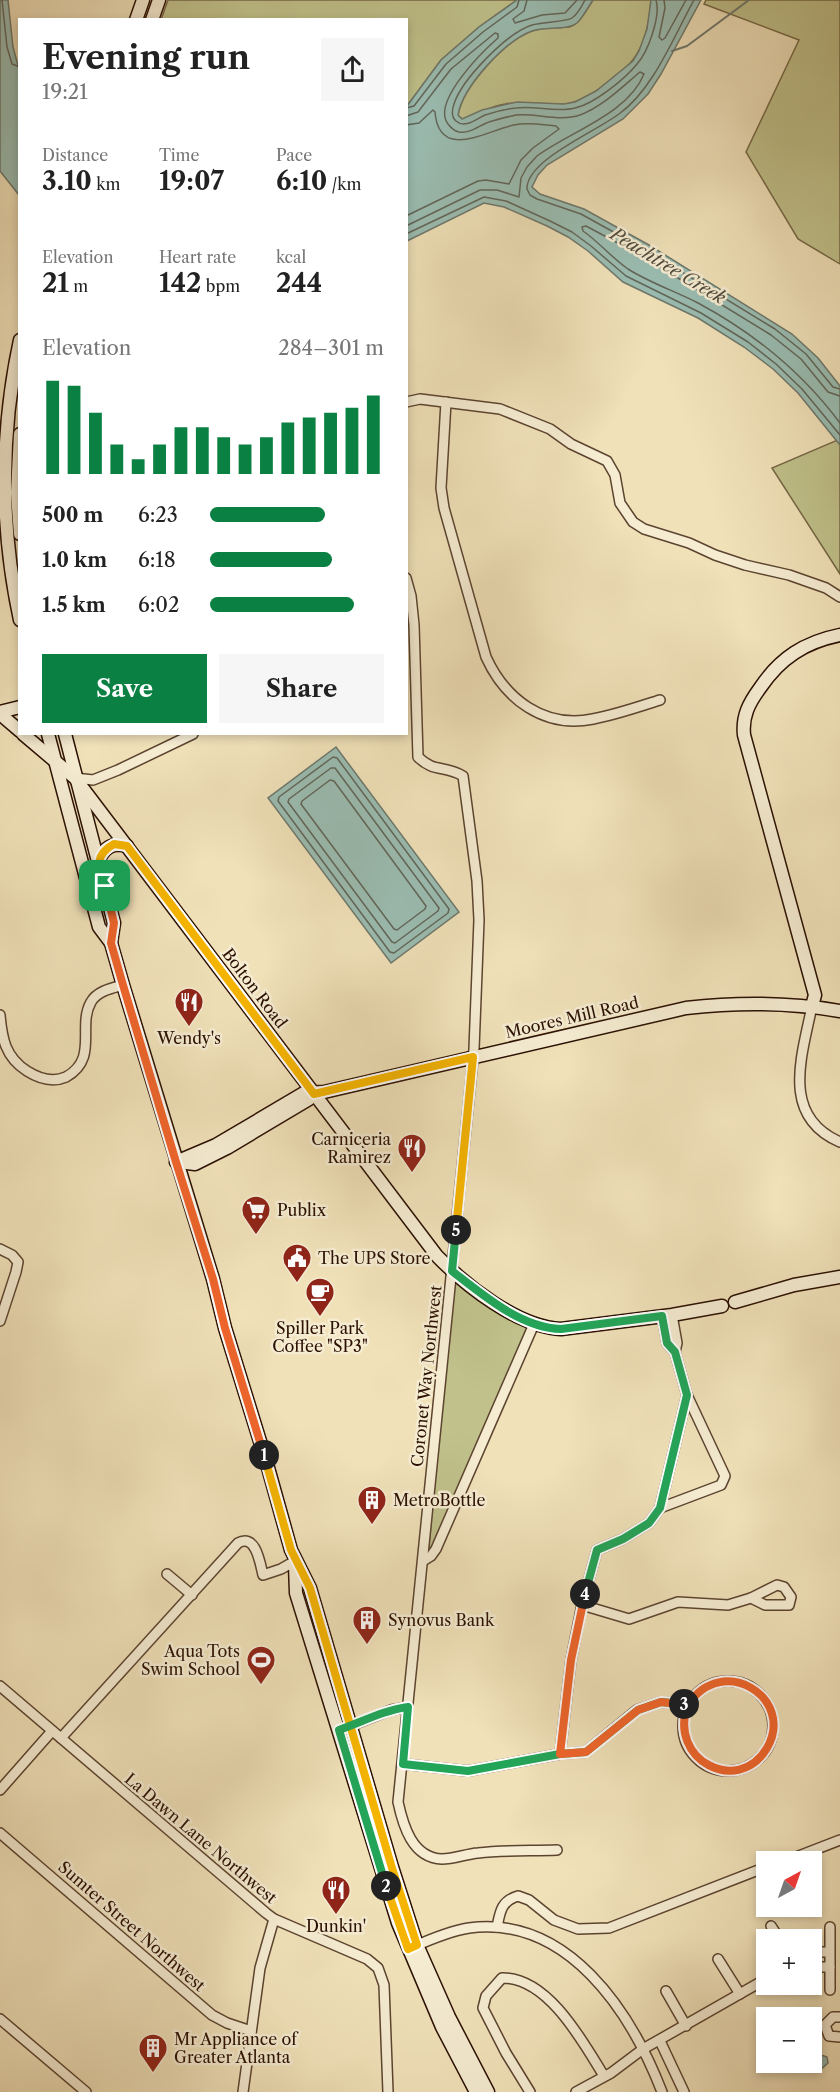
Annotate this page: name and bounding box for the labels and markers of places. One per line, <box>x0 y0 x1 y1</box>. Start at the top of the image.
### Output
pin <box>79 860 130 911</box>
restaurant icon: Wendy's <box>173 986 205 1028</box>
place label: Wendy's <box>156 1028 221 1048</box>
place label: Carniceria Ramirez <box>311 1129 392 1167</box>
restaurant icon: Carniceria Ramirez <box>396 1132 428 1174</box>
supermarket icon: Publix <box>240 1194 272 1236</box>
place label: Publix <box>277 1200 327 1220</box>
pin: 5 <box>441 1215 471 1245</box>
public building icon: The UPS Store <box>281 1242 313 1284</box>
place label: The UPS Store <box>318 1248 431 1268</box>
cafe icon: Spiller Park Coffee "SP3" <box>304 1276 336 1318</box>
place label: Spiller Park Coffee "SP3" <box>272 1318 368 1356</box>
pin: 1 <box>249 1440 279 1470</box>
building icon: MetroBottle <box>356 1484 388 1526</box>
place label: MetroBottle <box>393 1490 485 1510</box>
pin: 4 <box>570 1579 600 1609</box>
building icon: Synovus Bank <box>351 1604 383 1646</box>
place label: Synovus Bank <box>388 1610 495 1630</box>
place label: Aqua Tots Swim School <box>141 1641 240 1679</box>
sports icon: Aqua Tots Swim School <box>245 1644 277 1686</box>
pin: 3 <box>669 1689 699 1719</box>
pin: 2 <box>371 1871 401 1901</box>
restaurant icon: Dunkin' <box>320 1874 352 1916</box>
place label: Dunkin' <box>306 1916 366 1936</box>
place label: Mr Appliance of Greater Atlanta <box>174 2029 299 2067</box>
building icon: Mr Appliance of Greater Atlanta <box>137 2032 169 2074</box>

